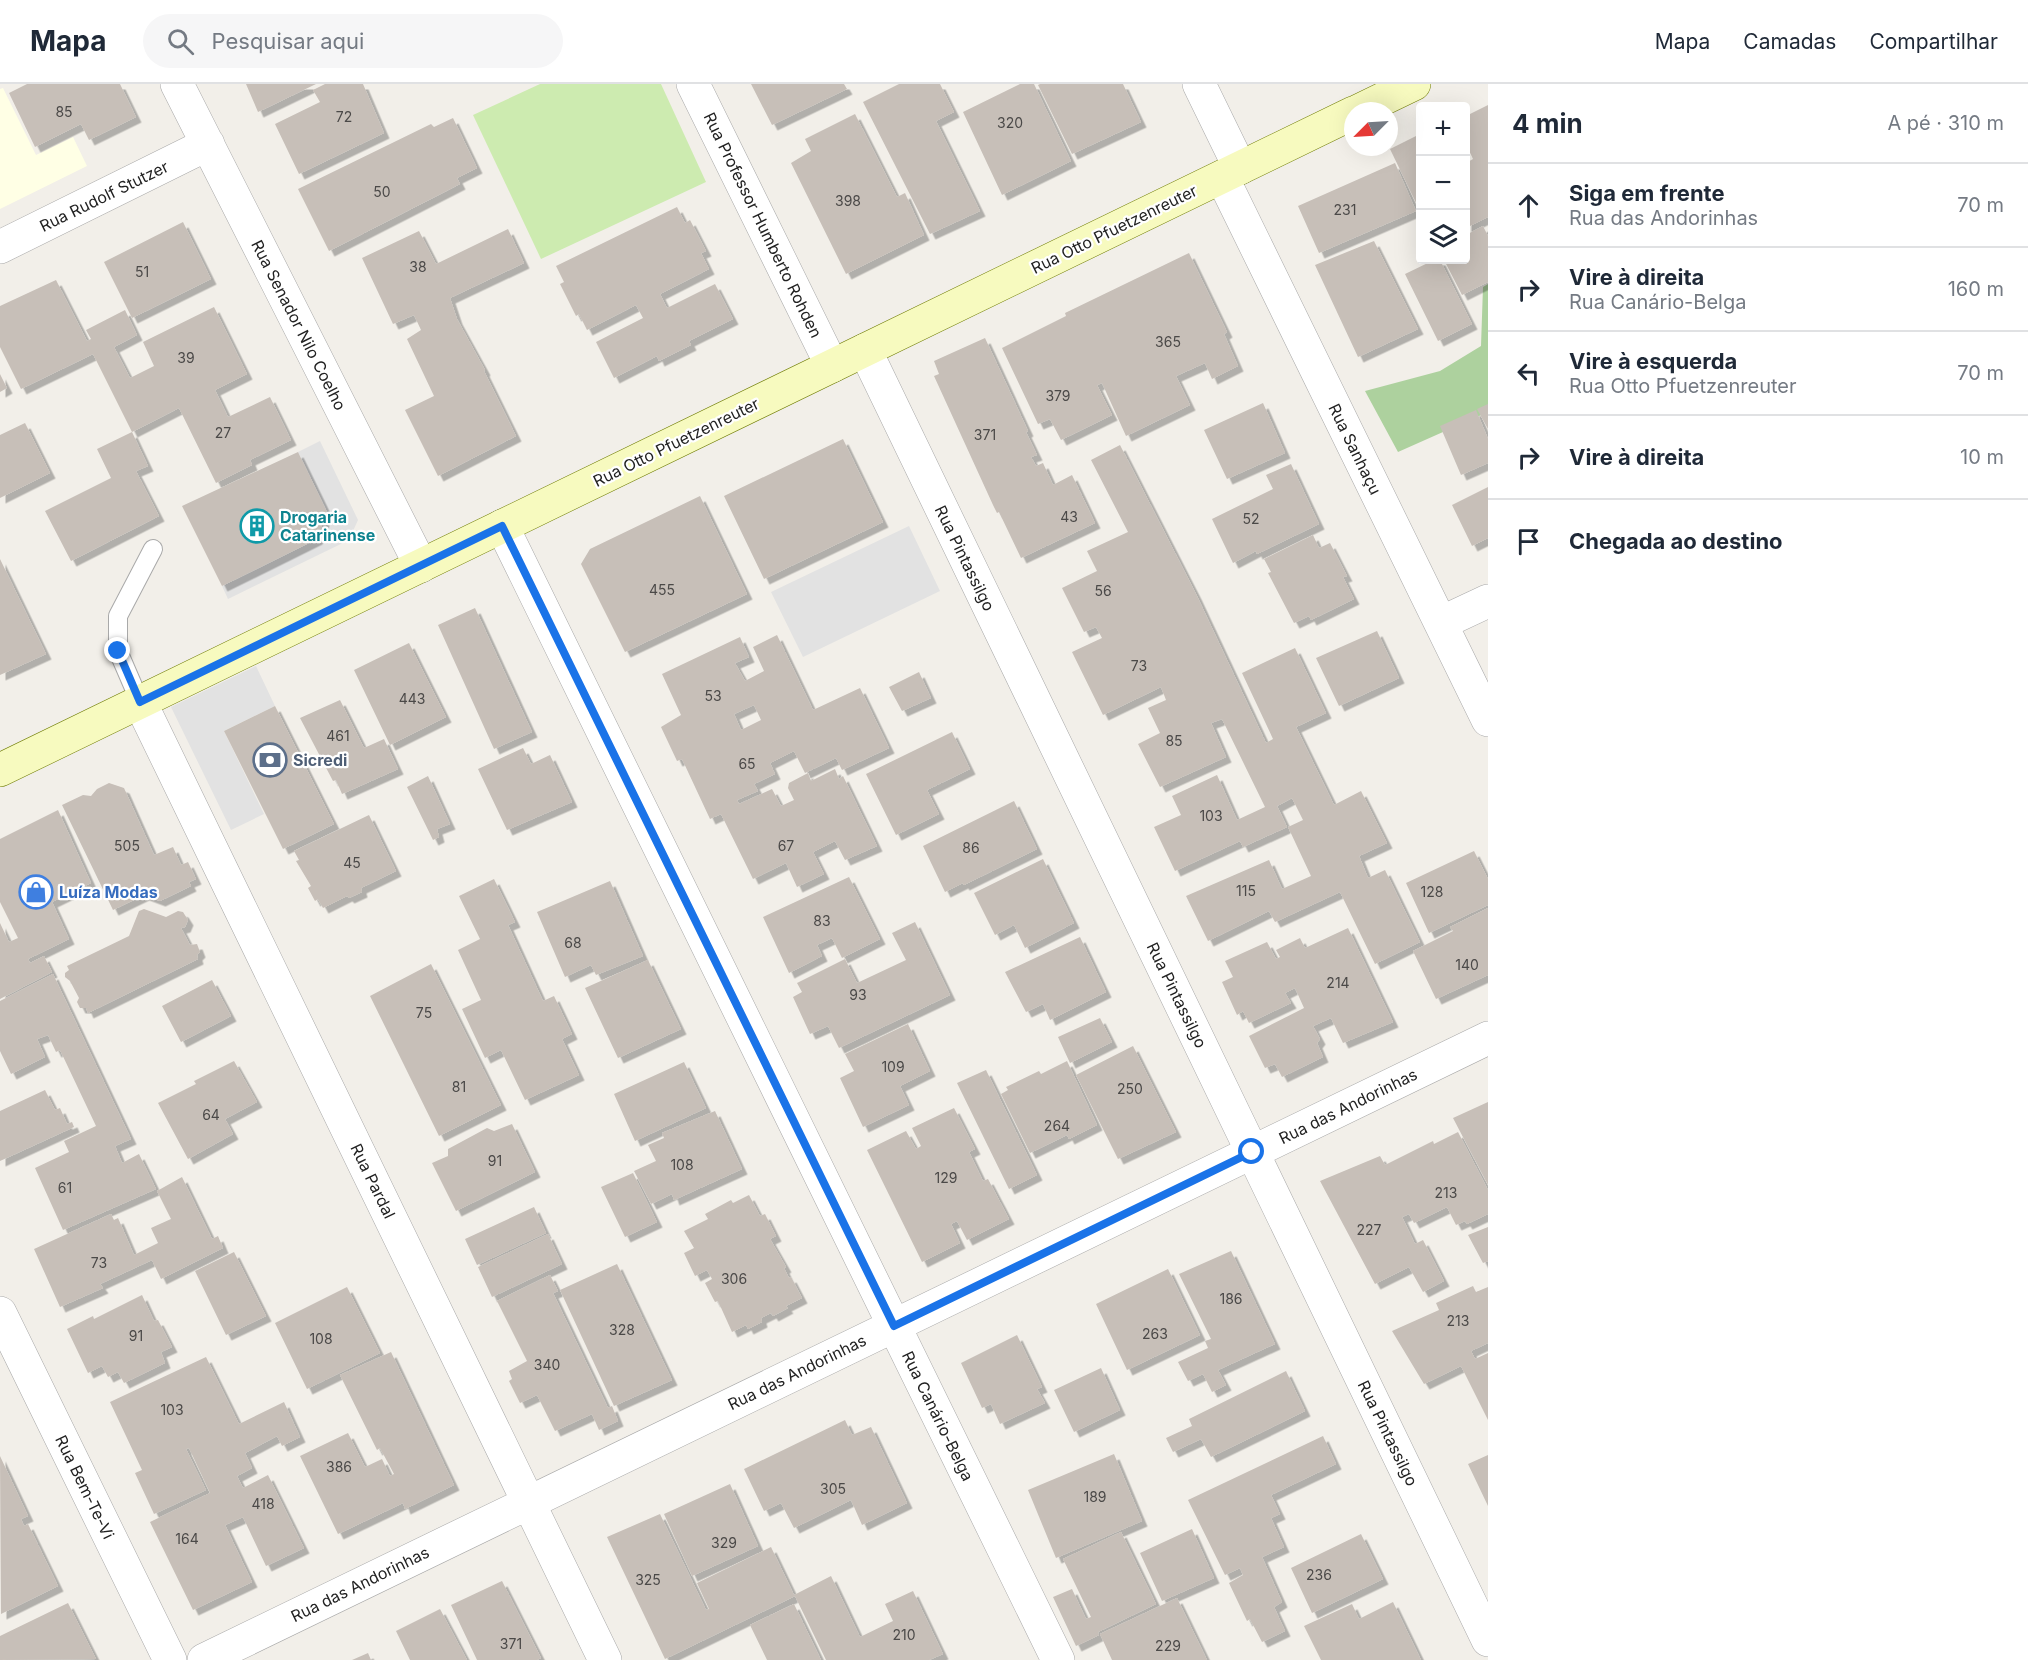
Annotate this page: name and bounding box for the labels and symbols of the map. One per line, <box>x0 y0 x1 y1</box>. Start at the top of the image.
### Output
north arrow <box>1344 102 1398 156</box>
house number: 85 <box>55 103 73 120</box>
house number: 72 <box>336 108 352 125</box>
street label: Rua Professor Humberto Rohden <box>700 109 826 341</box>
house number: 320 <box>997 114 1023 131</box>
street label: Rua Rudolf Stutzer <box>36 156 172 236</box>
street label: Rua Otto Pfuetzenreuter <box>1028 180 1200 278</box>
house number: 50 <box>373 183 391 200</box>
house number: 398 <box>835 192 861 209</box>
house number: 231 <box>1334 201 1356 218</box>
street label: Rua Senador Nilo Coelho <box>247 236 351 414</box>
house number: 38 <box>409 258 427 275</box>
house number: 51 <box>135 263 149 280</box>
house number: 365 <box>1155 333 1181 350</box>
house number: 39 <box>177 349 195 366</box>
house number: 379 <box>1045 387 1071 404</box>
street label: Rua Otto Pfuetzenreuter <box>590 393 762 491</box>
street label: Rua Sanhaçu <box>1324 400 1386 498</box>
house number: 27 <box>215 424 231 441</box>
house number: 371 <box>974 426 996 443</box>
street label: Rua Pintassilgo <box>931 502 999 614</box>
place label: Drogaria Catarinense <box>280 507 375 545</box>
building icon: Drogaria Catarinense <box>239 508 275 544</box>
house number: 43 <box>1060 508 1078 525</box>
house number: 52 <box>1242 510 1260 527</box>
house number: 455 <box>649 581 675 598</box>
house number: 56 <box>1094 582 1112 599</box>
route end <box>104 637 130 663</box>
house number: 73 <box>1131 657 1147 674</box>
house number: 53 <box>704 687 722 704</box>
house number: 443 <box>399 690 425 707</box>
house number: 461 <box>326 727 350 744</box>
house number: 85 <box>1165 732 1183 749</box>
bank icon: Sicredi <box>252 742 288 778</box>
place label: Sicredi <box>293 750 347 770</box>
house number: 65 <box>738 755 756 772</box>
house number: 103 <box>1199 807 1223 824</box>
house number: 505 <box>114 837 140 854</box>
house number: 67 <box>778 837 794 854</box>
house number: 86 <box>962 839 980 856</box>
house number: 45 <box>343 854 361 871</box>
shop icon: Luíza Modas <box>18 874 54 910</box>
place label: Luíza Modas <box>59 882 158 902</box>
house number: 115 <box>1236 882 1256 899</box>
house number: 128 <box>1421 883 1443 900</box>
house number: 83 <box>813 912 831 929</box>
house number: 68 <box>564 934 582 951</box>
street label: Rua Pintassilgo <box>1143 939 1211 1051</box>
house number: 140 <box>1455 956 1479 973</box>
house number: 214 <box>1326 974 1350 991</box>
house number: 93 <box>849 986 867 1003</box>
house number: 75 <box>416 1004 432 1021</box>
house number: 109 <box>881 1058 905 1075</box>
street label: Rua das Andorinhas <box>1276 1064 1420 1148</box>
house number: 81 <box>452 1078 466 1095</box>
house number: 250 <box>1117 1080 1143 1097</box>
house number: 64 <box>202 1106 220 1123</box>
house number: 264 <box>1044 1117 1070 1134</box>
route start <box>1238 1138 1264 1164</box>
street label: Rua Pardal <box>346 1140 400 1222</box>
house number: 91 <box>488 1152 502 1169</box>
house number: 108 <box>670 1156 694 1173</box>
house number: 129 <box>935 1169 957 1186</box>
house number: 61 <box>58 1179 72 1196</box>
house number: 213 <box>1435 1184 1457 1201</box>
house number: 227 <box>1357 1221 1382 1238</box>
house number: 73 <box>91 1254 107 1271</box>
house number: 306 <box>721 1270 747 1287</box>
house number: 186 <box>1219 1290 1243 1307</box>
house number: 213 <box>1447 1312 1469 1329</box>
house number: 328 <box>609 1321 635 1338</box>
house number: 263 <box>1142 1325 1168 1342</box>
house number: 91 <box>129 1327 143 1344</box>
house number: 108 <box>309 1330 333 1347</box>
street label: Rua das Andorinhas <box>725 1330 869 1414</box>
street label: Rua Canário-Belga <box>898 1348 978 1484</box>
house number: 340 <box>534 1356 560 1373</box>
street label: Rua Pintassilgo <box>1354 1377 1422 1489</box>
house number: 103 <box>160 1401 184 1418</box>
street label: Rua Bem-Te-Vi <box>51 1432 119 1542</box>
house number: 386 <box>326 1458 352 1475</box>
house number: 305 <box>820 1480 846 1497</box>
house number: 189 <box>1083 1488 1107 1505</box>
house number: 418 <box>251 1495 275 1512</box>
house number: 164 <box>175 1530 199 1547</box>
house number: 329 <box>711 1534 737 1551</box>
street label: Rua das Andorinhas <box>288 1542 432 1626</box>
house number: 236 <box>1306 1566 1332 1583</box>
house number: 325 <box>635 1571 661 1588</box>
house number: 210 <box>892 1626 916 1643</box>
house number: 371 <box>500 1635 522 1652</box>
house number: 229 <box>1155 1637 1181 1654</box>

